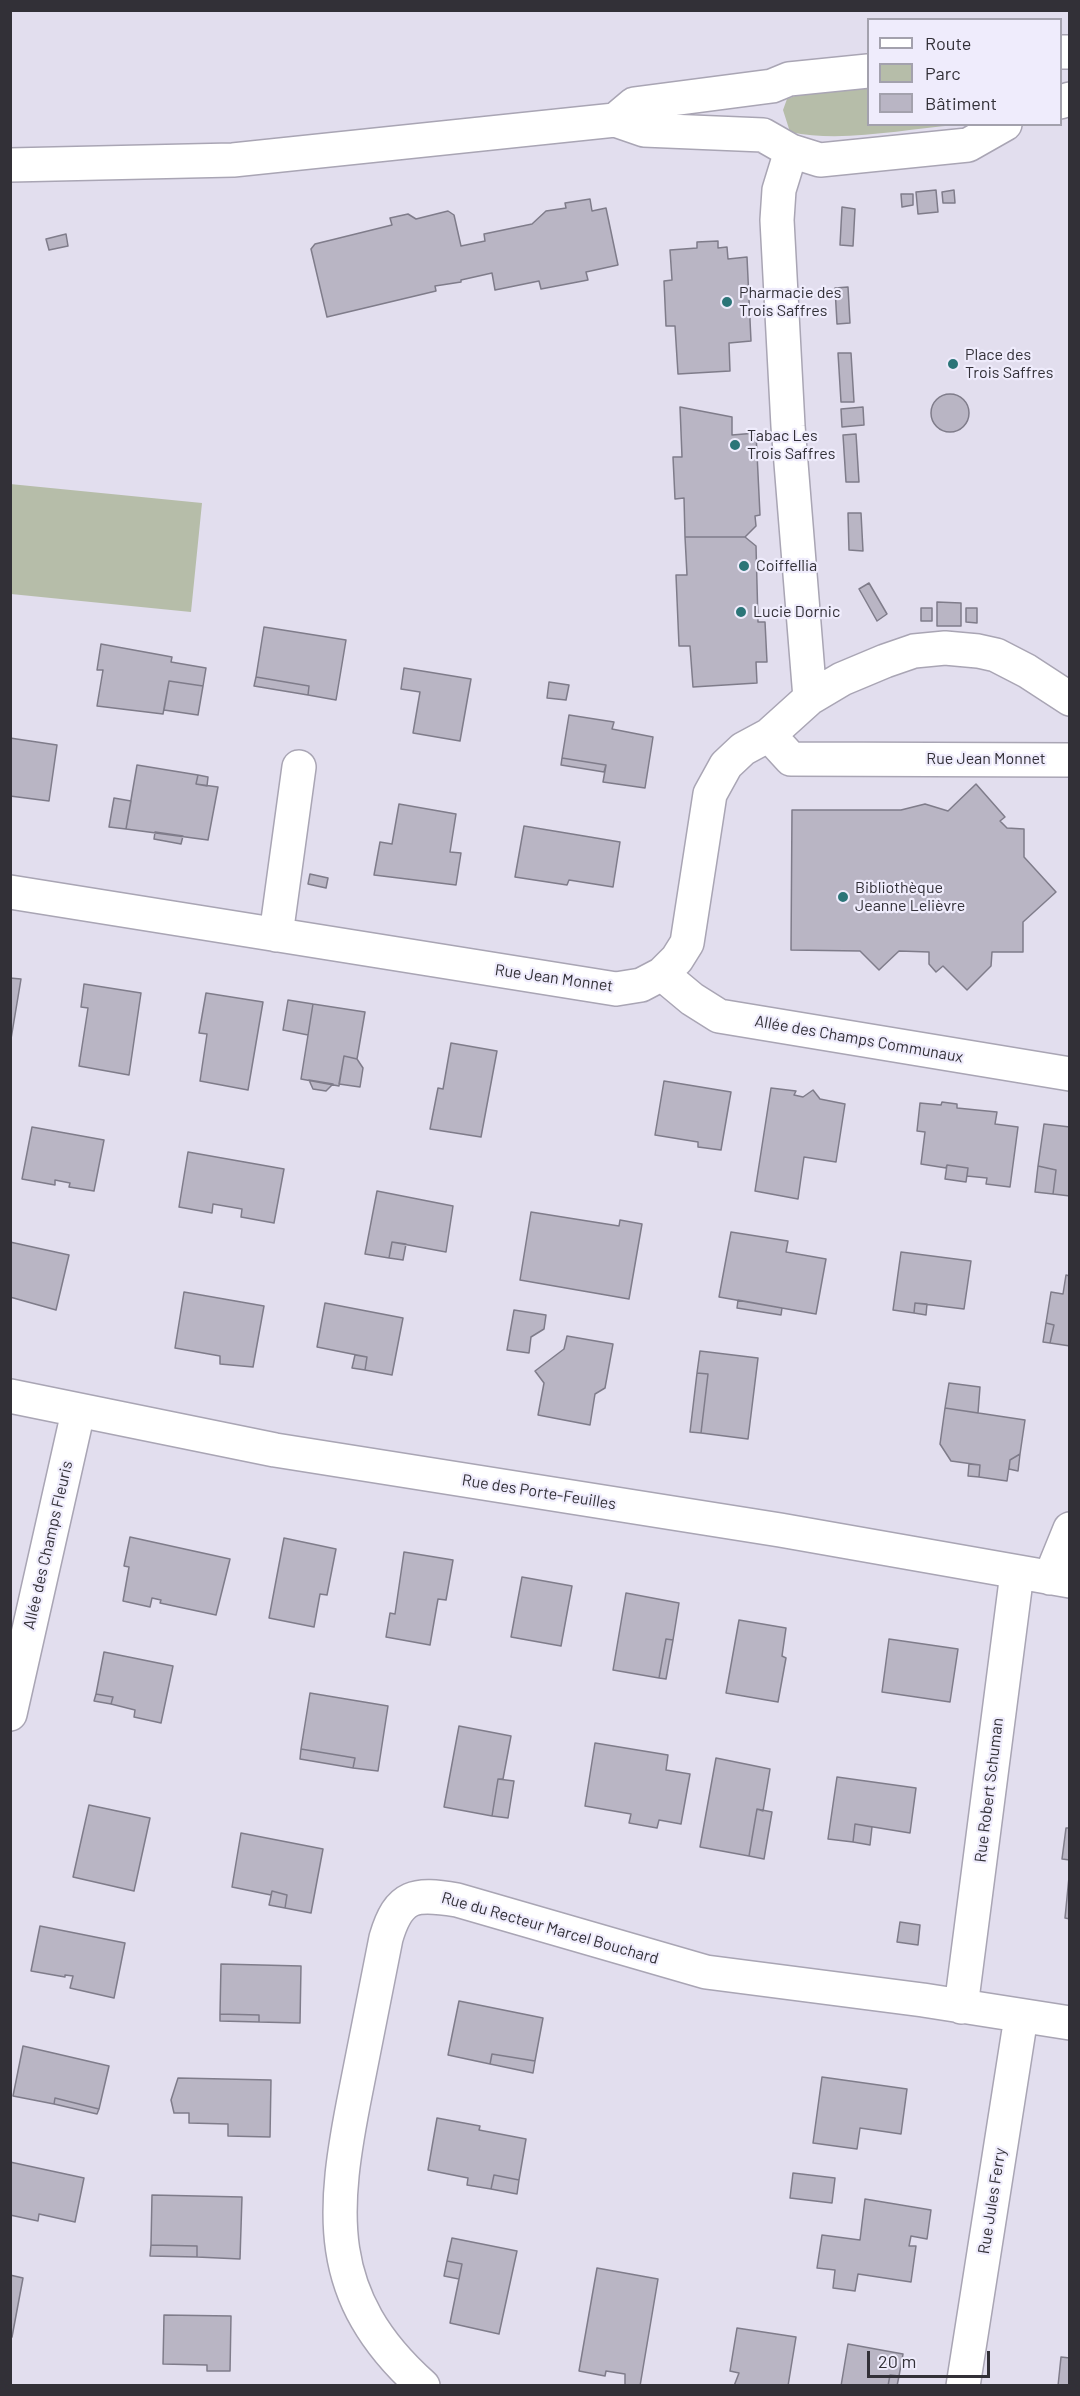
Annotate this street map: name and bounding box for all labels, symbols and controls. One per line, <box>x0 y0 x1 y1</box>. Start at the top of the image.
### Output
legend <box>867 18 1062 126</box>
text: Route <box>925 32 971 54</box>
text: Parc <box>925 62 961 84</box>
text: Bâtiment <box>925 92 997 114</box>
place label: Pharmacie des Trois Saffres <box>739 283 841 321</box>
marker: Pharmacie des Trois Saffres <box>720 295 734 309</box>
place label: Place des Trois Saffres <box>965 345 1053 383</box>
marker: Place des Trois Saffres <box>946 357 960 371</box>
place label: Tabac Les Trois Saffres <box>747 426 835 464</box>
marker: Tabac Les Trois Saffres <box>728 438 742 452</box>
place label: Coiffellia <box>756 556 817 576</box>
marker: Coiffellia <box>737 559 751 573</box>
place label: Lucie Dornic <box>753 602 840 622</box>
marker: Lucie Dornic <box>734 605 748 619</box>
street label: Rue Jean Monnet <box>926 749 1046 769</box>
place label: Bibliothèque Jeanne Lelièvre <box>855 878 965 916</box>
marker: Bibliothèque Jeanne Lelièvre <box>836 890 850 904</box>
street label: Rue Jean Monnet <box>494 960 614 996</box>
street label: Allée des Champs Communaux <box>753 1011 965 1067</box>
street label: Allée des Champs Fleuris <box>19 1459 77 1631</box>
street label: Rue des Porte-Feuilles <box>461 1470 617 1514</box>
street label: Rue Robert Schuman <box>971 1717 1007 1863</box>
street label: Rue du Recteur Marcel Bouchard <box>439 1888 661 1968</box>
street label: Rue Jules Ferry <box>974 2147 1010 2255</box>
scale bar <box>870 2339 993 2377</box>
text: 20 m <box>878 2350 916 2372</box>

